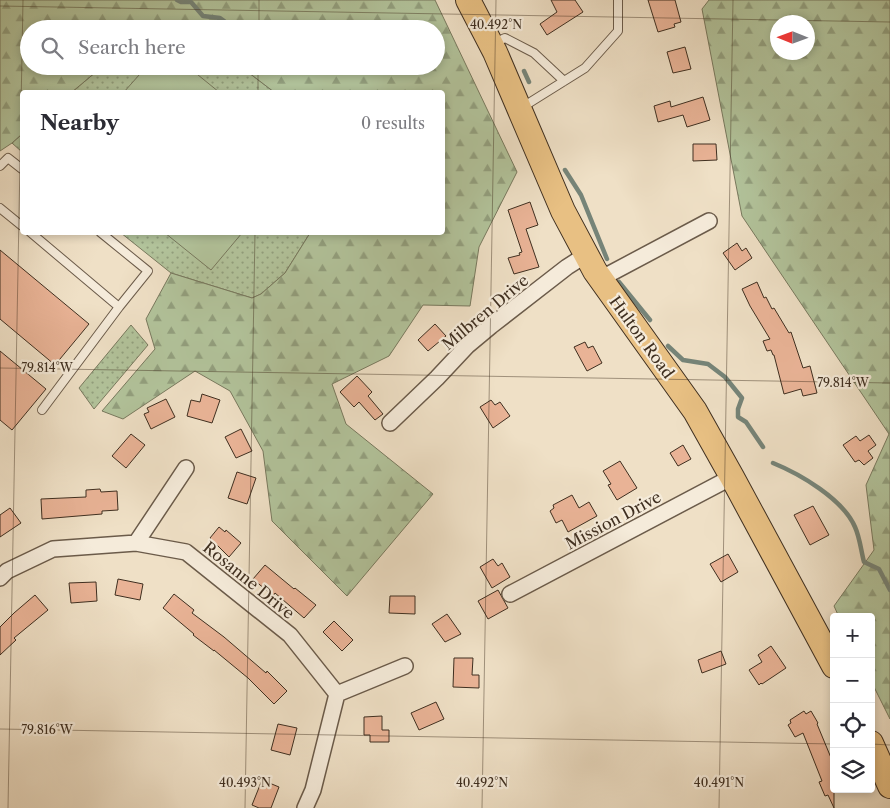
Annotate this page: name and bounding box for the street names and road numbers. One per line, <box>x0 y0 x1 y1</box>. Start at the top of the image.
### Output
street label: Milbren Drive <box>438 270 532 354</box>
street label: Hulton Road <box>605 292 679 382</box>
street label: Mission Drive <box>562 486 664 554</box>
street label: Rosanne Drive <box>199 537 299 623</box>

